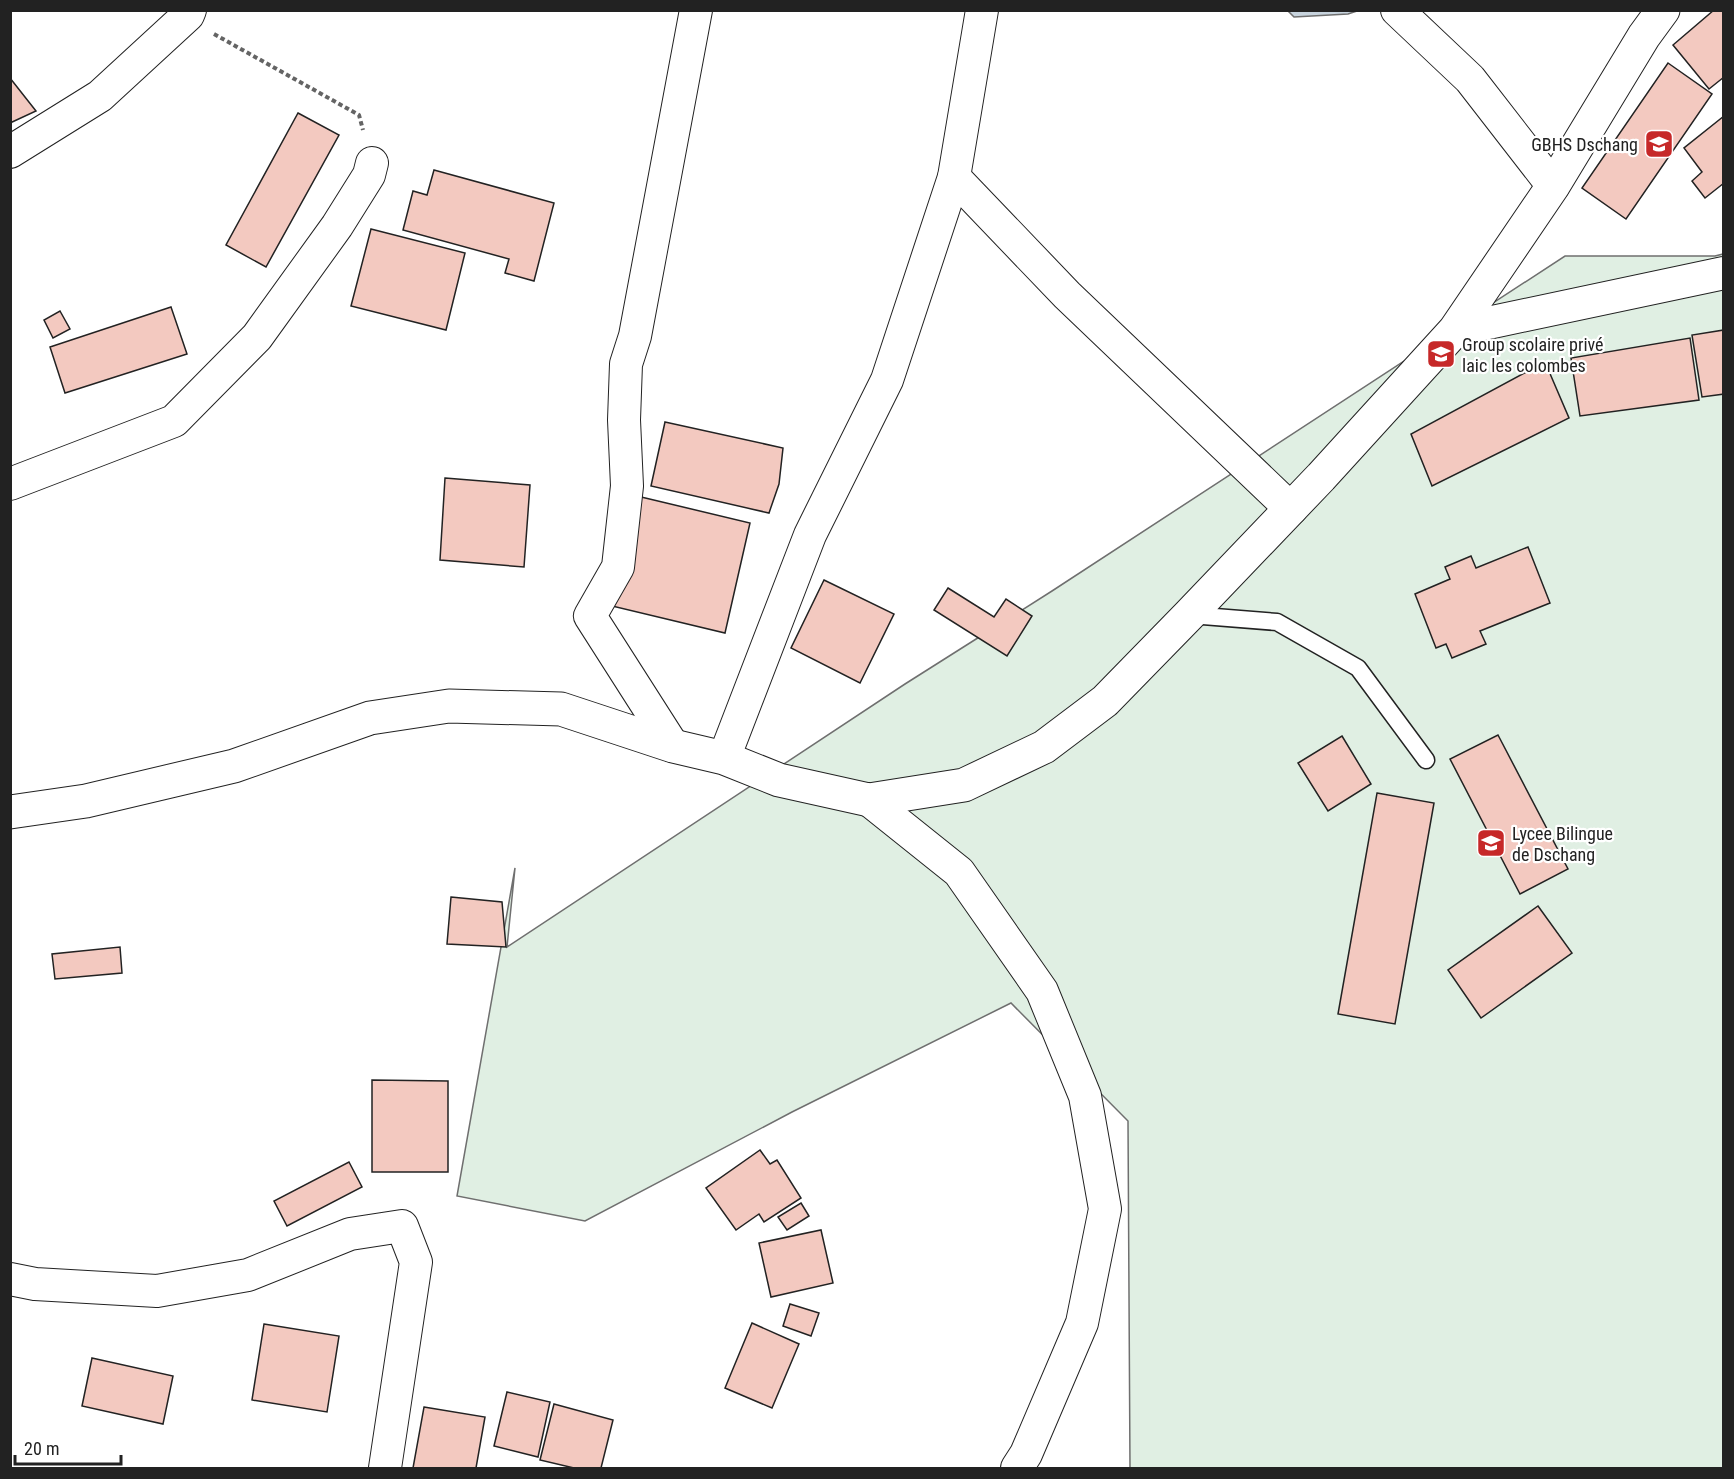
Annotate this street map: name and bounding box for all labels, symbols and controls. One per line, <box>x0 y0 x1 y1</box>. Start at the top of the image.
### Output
school or university icon: GBHS Dschang <box>1643 128 1675 160</box>
place label: GBHS Dschang <box>1531 134 1638 155</box>
place label: Group scolaire privé laic les colombes <box>1462 334 1604 376</box>
school or university icon: Group scolaire privé laic les colombes <box>1425 338 1457 370</box>
place label: Lycee Bilingue de Dschang <box>1512 823 1613 865</box>
school or university icon: Lycee Bilingue de Dschang <box>1475 827 1507 859</box>
scale bar <box>15 1428 122 1466</box>
text: 20 m <box>24 1438 59 1459</box>

